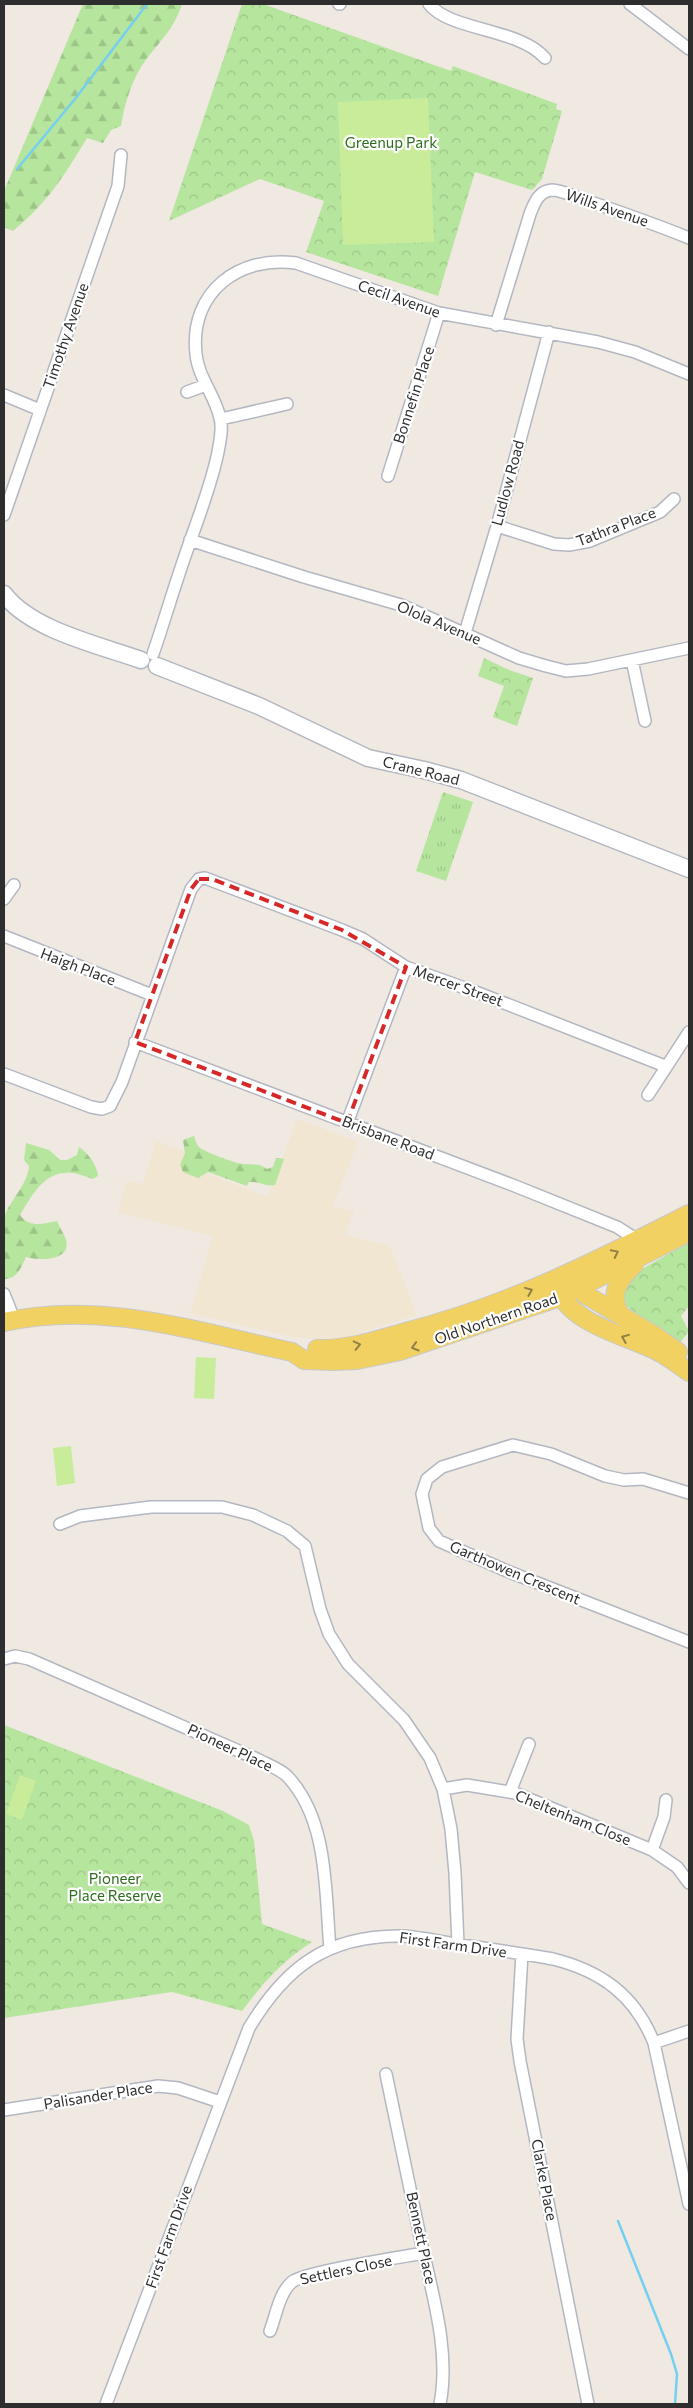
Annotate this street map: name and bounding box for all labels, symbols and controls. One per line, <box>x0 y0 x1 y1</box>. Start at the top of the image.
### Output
park label: Greenup Park <box>345 133 437 151</box>
street label: Wills Avenue <box>564 184 651 230</box>
street label: Cecil Avenue <box>356 276 443 321</box>
street label: Timothy Avenue <box>39 280 92 391</box>
street label: Bonnefin Place <box>389 344 437 446</box>
street label: Ludlow Road <box>487 438 527 528</box>
street label: Tathra Place <box>573 503 658 549</box>
street label: Olola Avenue <box>395 596 484 648</box>
street label: Crane Road <box>381 752 461 788</box>
street label: Haigh Place <box>38 944 119 989</box>
street label: Mercer Street <box>411 960 506 1010</box>
street label: Brisbane Road <box>340 1111 437 1163</box>
one-way arrow <box>610 1249 619 1259</box>
one-way arrow <box>524 1287 533 1298</box>
street label: Old Northern Road <box>432 1289 560 1348</box>
one-way arrow <box>621 1333 630 1344</box>
one-way arrow <box>353 1340 362 1351</box>
one-way arrow <box>411 1341 419 1351</box>
street label: Garthowen Crescent <box>447 1536 583 1608</box>
street label: Pioneer Place <box>185 1720 276 1775</box>
street label: Cheltenham Close <box>513 1786 634 1849</box>
park label: Pioneer Place Reserve <box>69 1869 161 1904</box>
street label: First Farm Drive <box>398 1928 508 1960</box>
street label: Palisander Place <box>42 2078 154 2113</box>
street label: Clarke Place <box>528 2137 562 2222</box>
street label: First Farm Drive <box>141 2183 195 2291</box>
street label: Bennett Place <box>403 2190 441 2286</box>
street label: Settlers Close <box>298 2250 394 2288</box>

